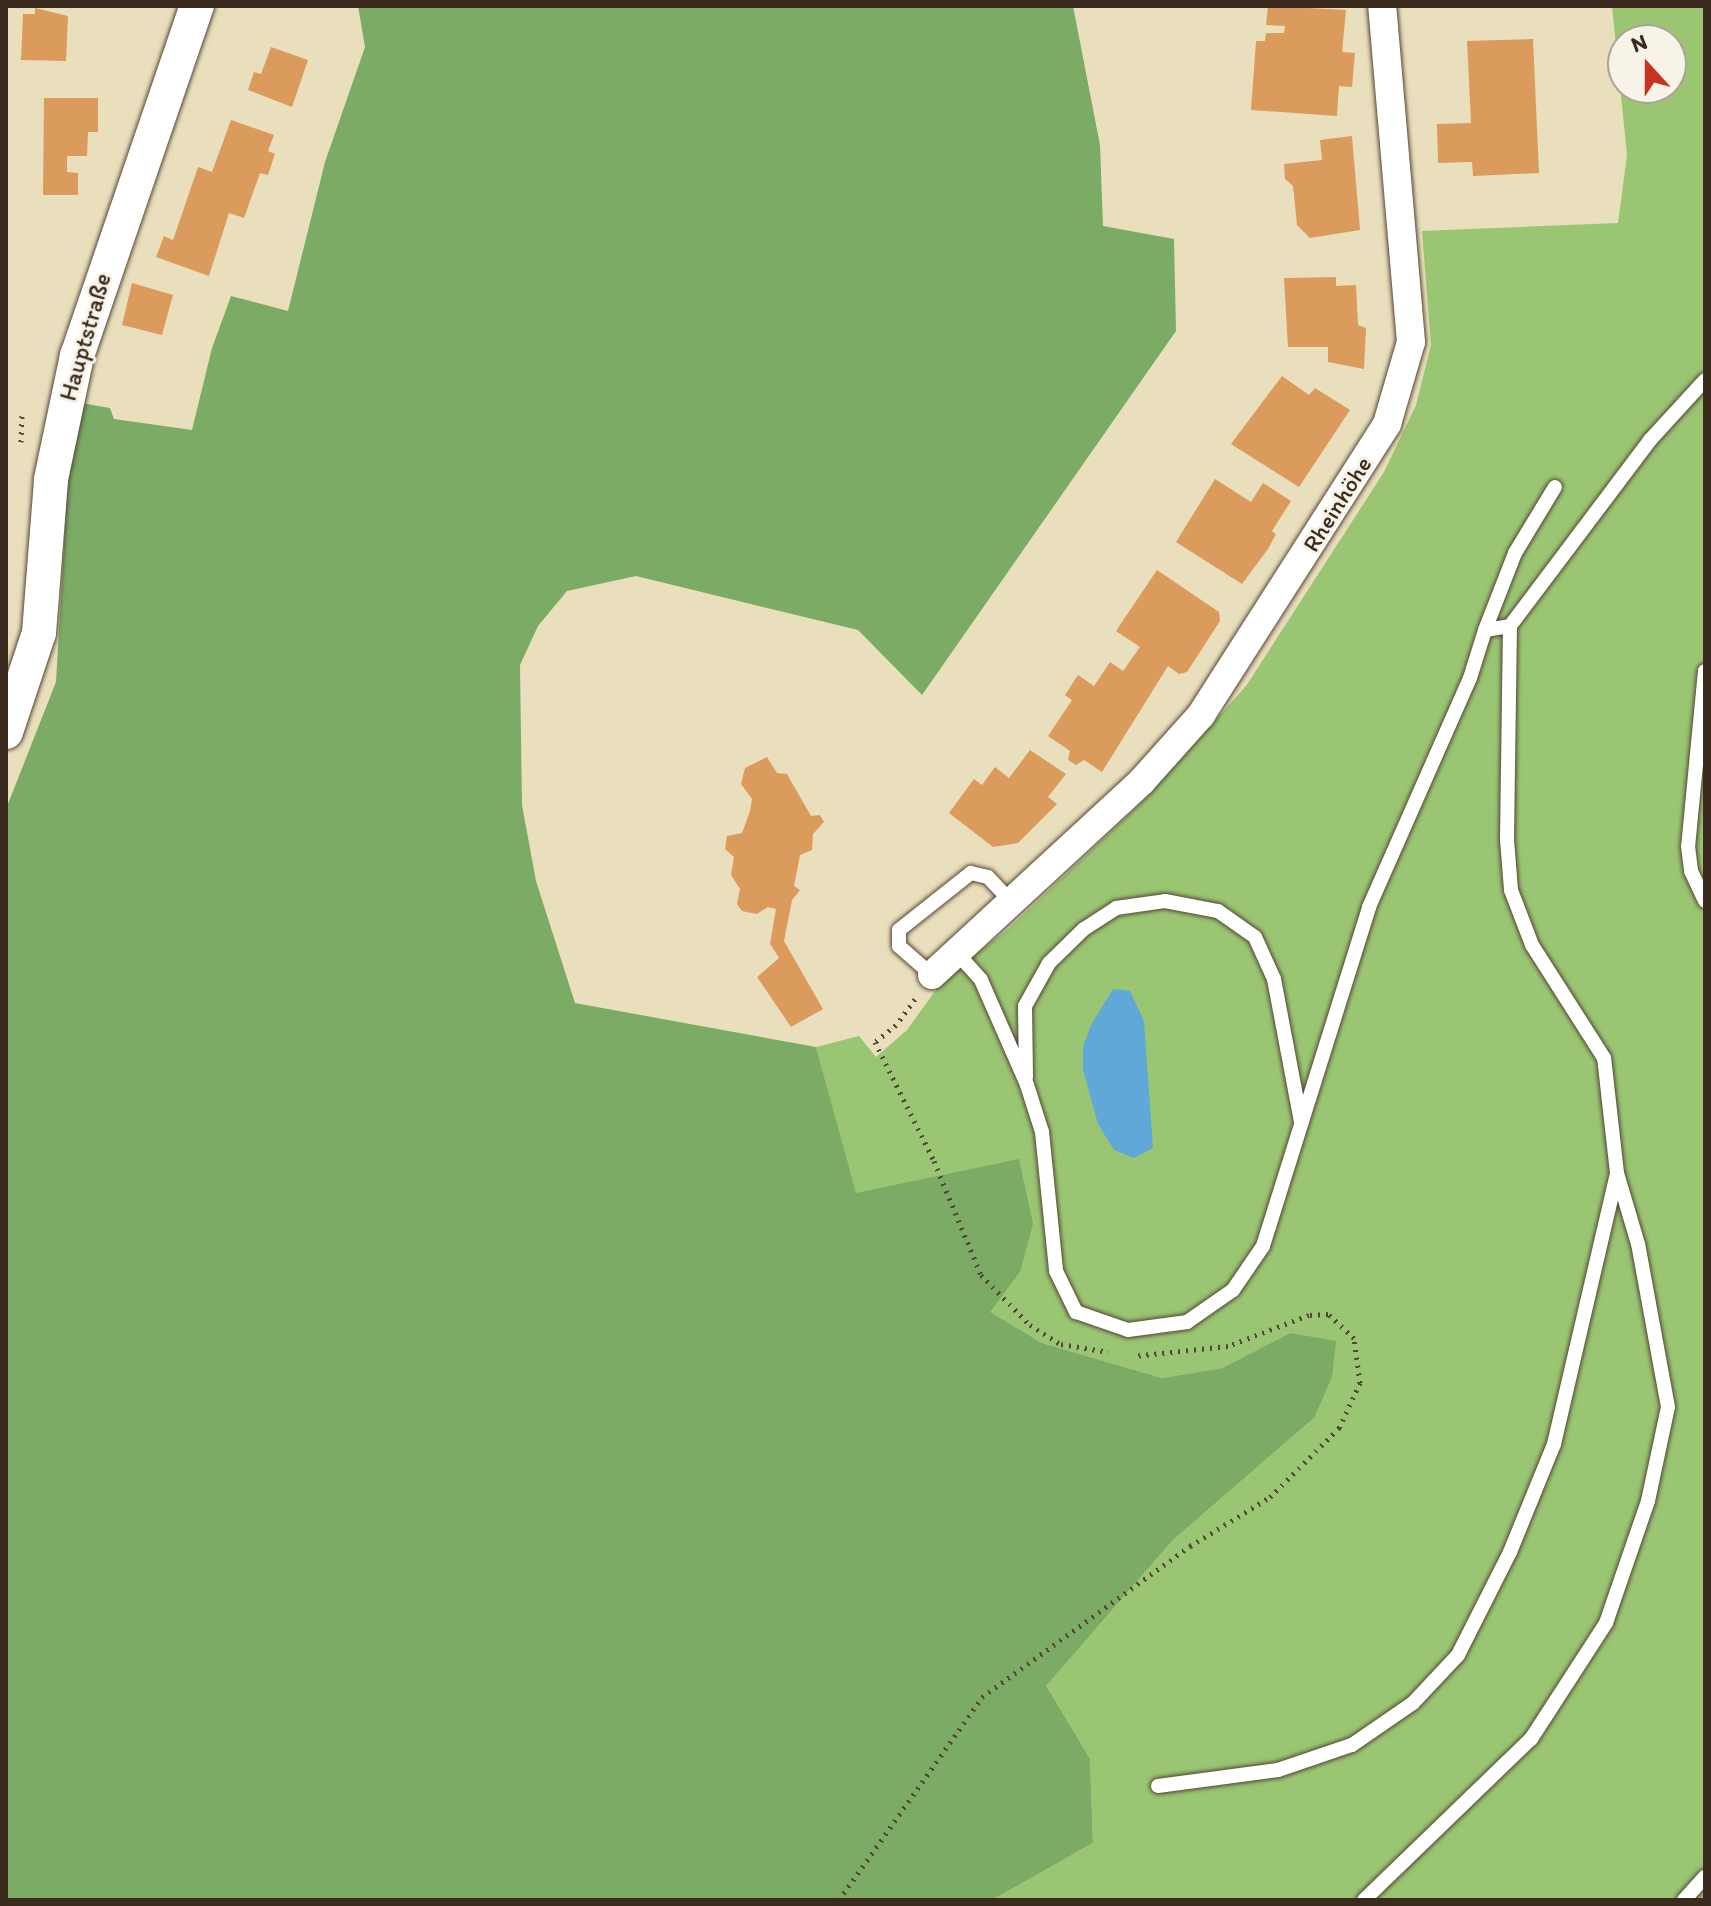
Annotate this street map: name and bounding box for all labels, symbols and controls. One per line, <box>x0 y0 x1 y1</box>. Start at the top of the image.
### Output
north arrow <box>1607 24 1687 104</box>
text: N <box>1627 28 1651 58</box>
street label: Hauptstraße <box>53 270 117 404</box>
street label: Rheinhöhe <box>1296 451 1378 557</box>

